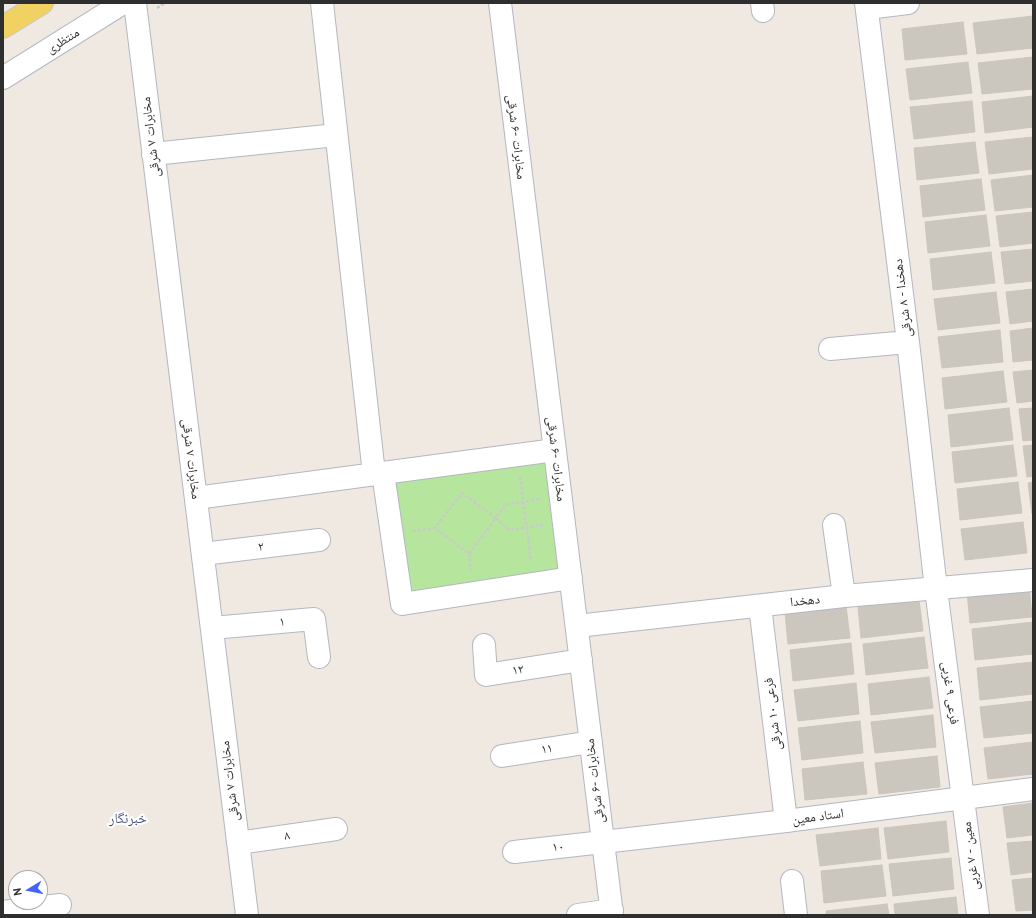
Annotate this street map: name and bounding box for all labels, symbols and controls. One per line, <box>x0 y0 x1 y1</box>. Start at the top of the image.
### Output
street label: منتظری <box>44 25 82 57</box>
street label: مخابرات -۶ شرقی <box>503 94 529 180</box>
street label: مخابرات ۷ شرقی <box>138 96 164 178</box>
street label: دهخدا - ۸ شرقی <box>890 258 916 338</box>
street label: مخابرات -۶ شرقی <box>543 416 569 502</box>
street label: مخابرات ۷ شرقی <box>178 418 204 500</box>
street label: ۲ <box>257 539 265 555</box>
street label: دهخدا <box>789 592 821 610</box>
street label: ۱ <box>278 614 286 630</box>
street label: ۱۲ <box>511 661 525 679</box>
street label: فرعی ۹ غربی <box>938 661 962 725</box>
street label: فرعی ۱۰ شرقی <box>761 677 785 751</box>
street label: مخابرات -۶ شرقی <box>582 738 608 824</box>
street label: مخابرات ۷ شرقی <box>217 740 243 822</box>
street label: ۱۱ <box>540 740 554 758</box>
street label: استاد معین <box>791 806 845 828</box>
district label: خبرنگار <box>109 811 147 827</box>
street label: معین - ۷ غربی <box>959 821 983 891</box>
street label: ۸ <box>283 828 291 844</box>
street label: ۱۰ <box>551 839 565 855</box>
north arrow <box>8 870 48 910</box>
text: N <box>10 887 25 897</box>

